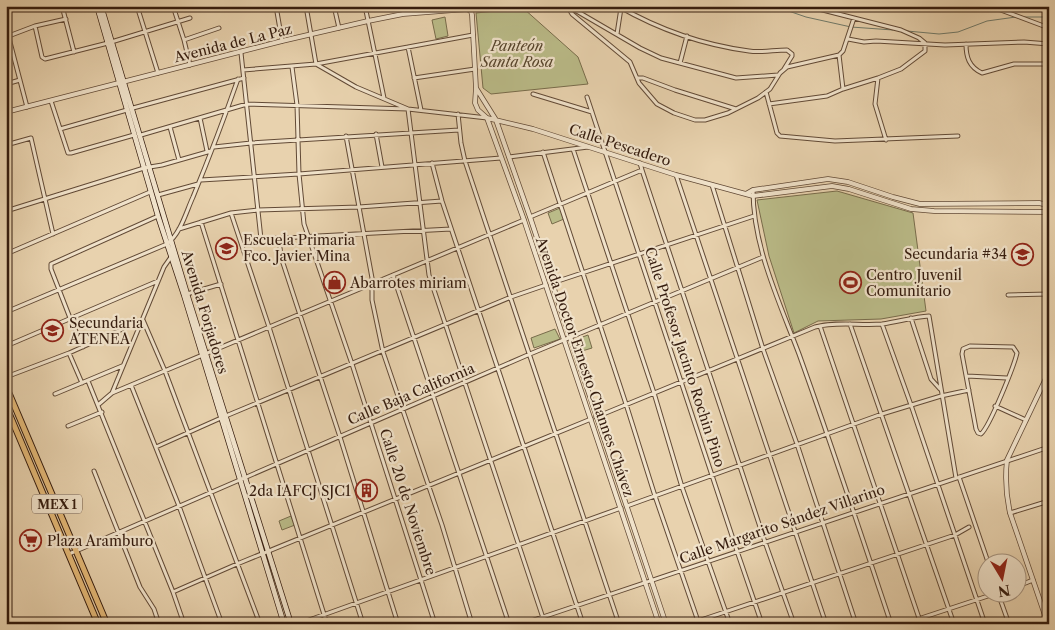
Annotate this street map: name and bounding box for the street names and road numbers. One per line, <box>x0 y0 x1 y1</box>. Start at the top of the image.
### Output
street label: Avenida de La Paz <box>171 20 294 67</box>
street label: Calle Pescadero <box>567 120 673 170</box>
street label: Avenida Doctor Ernesto Channes Chávez <box>532 234 638 499</box>
street label: Calle Profesor Jacinto Rochin Pino <box>641 245 729 469</box>
street label: Avenida Forjadores <box>177 247 232 376</box>
street label: Calle Baja California <box>345 359 478 429</box>
street label: Calle 20 de Noviembre <box>376 427 440 578</box>
street label: Calle Margarito Sández Villarino <box>677 480 887 568</box>
road number: MEX 1 <box>32 494 82 514</box>

